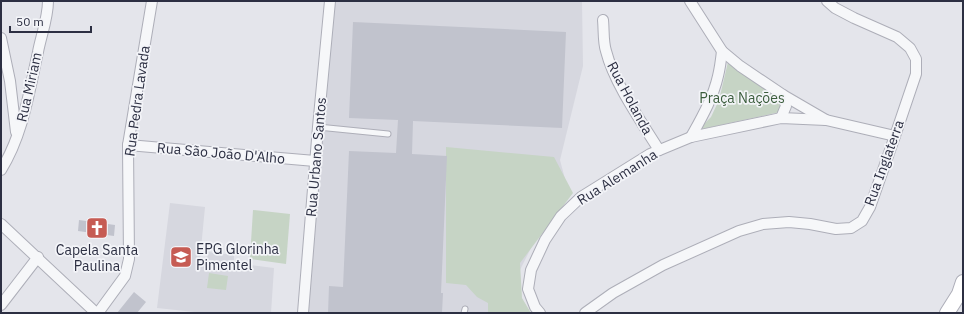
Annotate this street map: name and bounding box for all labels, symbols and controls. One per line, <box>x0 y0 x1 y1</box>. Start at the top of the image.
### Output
scale bar <box>10 8 91 34</box>
text: 50 m <box>16 14 44 29</box>
street label: Rua Pedra Lavada <box>120 44 154 158</box>
street label: Rua Miriam <box>12 50 46 124</box>
street label: Rua Holanda <box>603 58 657 138</box>
park label: Praça Nações <box>699 89 785 107</box>
street label: Rua Urbano Santos <box>302 96 330 218</box>
street label: Rua Inglaterra <box>860 117 908 208</box>
street label: Rua São João D'Alho <box>156 138 286 168</box>
street label: Rua Alemanha <box>574 145 661 209</box>
church icon: Capela Santa Paulina <box>84 215 110 241</box>
place label: EPG Glorinha Pimentel <box>196 240 280 274</box>
place label: Capela Santa Paulina <box>56 241 139 275</box>
school or university icon: EPG Glorinha Pimentel <box>168 244 194 270</box>

